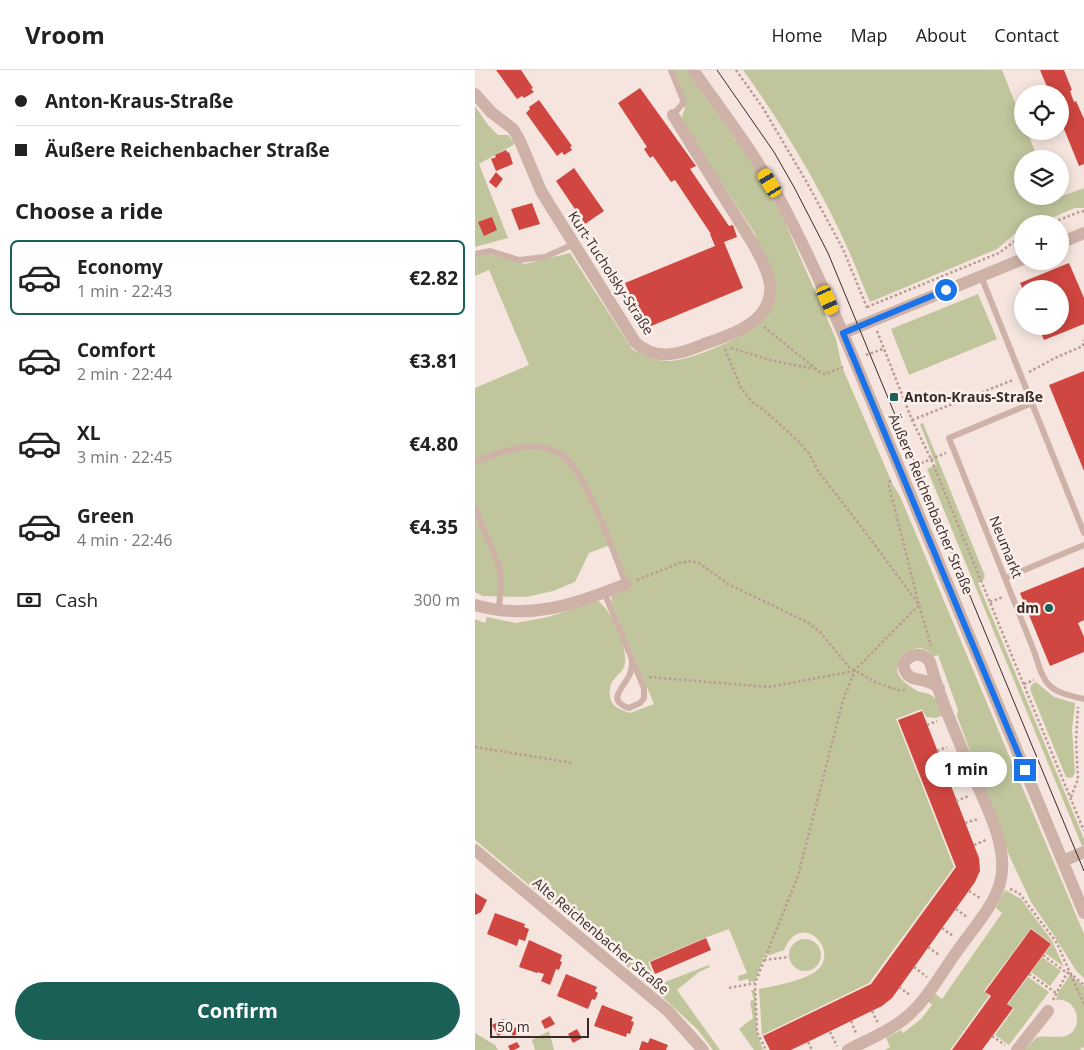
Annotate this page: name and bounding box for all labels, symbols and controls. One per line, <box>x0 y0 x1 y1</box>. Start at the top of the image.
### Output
text: Vroom <box>25 18 105 51</box>
text: Home <box>772 23 822 47</box>
text: Map <box>850 23 888 47</box>
text: About <box>916 23 966 47</box>
text: Contact <box>994 23 1059 47</box>
map controls <box>1014 85 1069 335</box>
button: locate <box>1014 85 1069 140</box>
text: Anton-Kraus-Straße <box>45 88 234 114</box>
text: Äußere Reichenbacher Straße <box>45 137 330 163</box>
button: layers <box>1014 150 1069 205</box>
car <box>755 166 784 200</box>
text: Choose a ride <box>15 195 163 225</box>
street label: Kurt-Tucholsky-Straße <box>564 207 659 338</box>
button: + <box>1014 215 1069 270</box>
text: Economy <box>77 254 163 280</box>
icon: car <box>17 255 62 300</box>
text: €2.82 <box>409 265 458 291</box>
route start <box>935 279 957 301</box>
text: 1 min · 22:43 <box>77 280 172 302</box>
button: − <box>1014 280 1069 335</box>
car <box>815 283 840 317</box>
text: Comfort <box>77 337 156 363</box>
icon: car <box>17 338 62 383</box>
text: €3.81 <box>409 348 458 374</box>
text: 2 min · 22:44 <box>77 363 172 385</box>
place label: Anton-Kraus-Straße <box>904 387 1043 406</box>
marker: Anton-Kraus-Straße <box>888 391 900 403</box>
street label: Äußere Reichenbacher Straße <box>885 411 978 597</box>
text: XL <box>77 420 100 446</box>
icon: car <box>17 421 62 466</box>
text: €4.80 <box>409 431 458 457</box>
text: 3 min · 22:45 <box>77 446 172 468</box>
text: Green <box>77 503 134 529</box>
icon: car <box>17 504 62 549</box>
street label: Neumarkt <box>985 513 1028 581</box>
text: €4.35 <box>409 514 458 540</box>
text: 4 min · 22:46 <box>77 529 172 551</box>
icon: cash <box>15 586 43 614</box>
text: Cash <box>55 587 98 613</box>
text: 300 m <box>414 589 460 611</box>
place label: dm <box>1016 598 1039 617</box>
marker: dm <box>1043 602 1055 614</box>
callout: 1 min <box>925 752 1007 788</box>
text: 1 min <box>944 758 988 780</box>
route end <box>1014 759 1036 781</box>
street label: Alte Reichenbacher Straße <box>529 873 674 998</box>
button: Confirm <box>15 982 460 1040</box>
scale bar <box>490 1015 589 1038</box>
text: 50 m <box>497 1017 530 1036</box>

